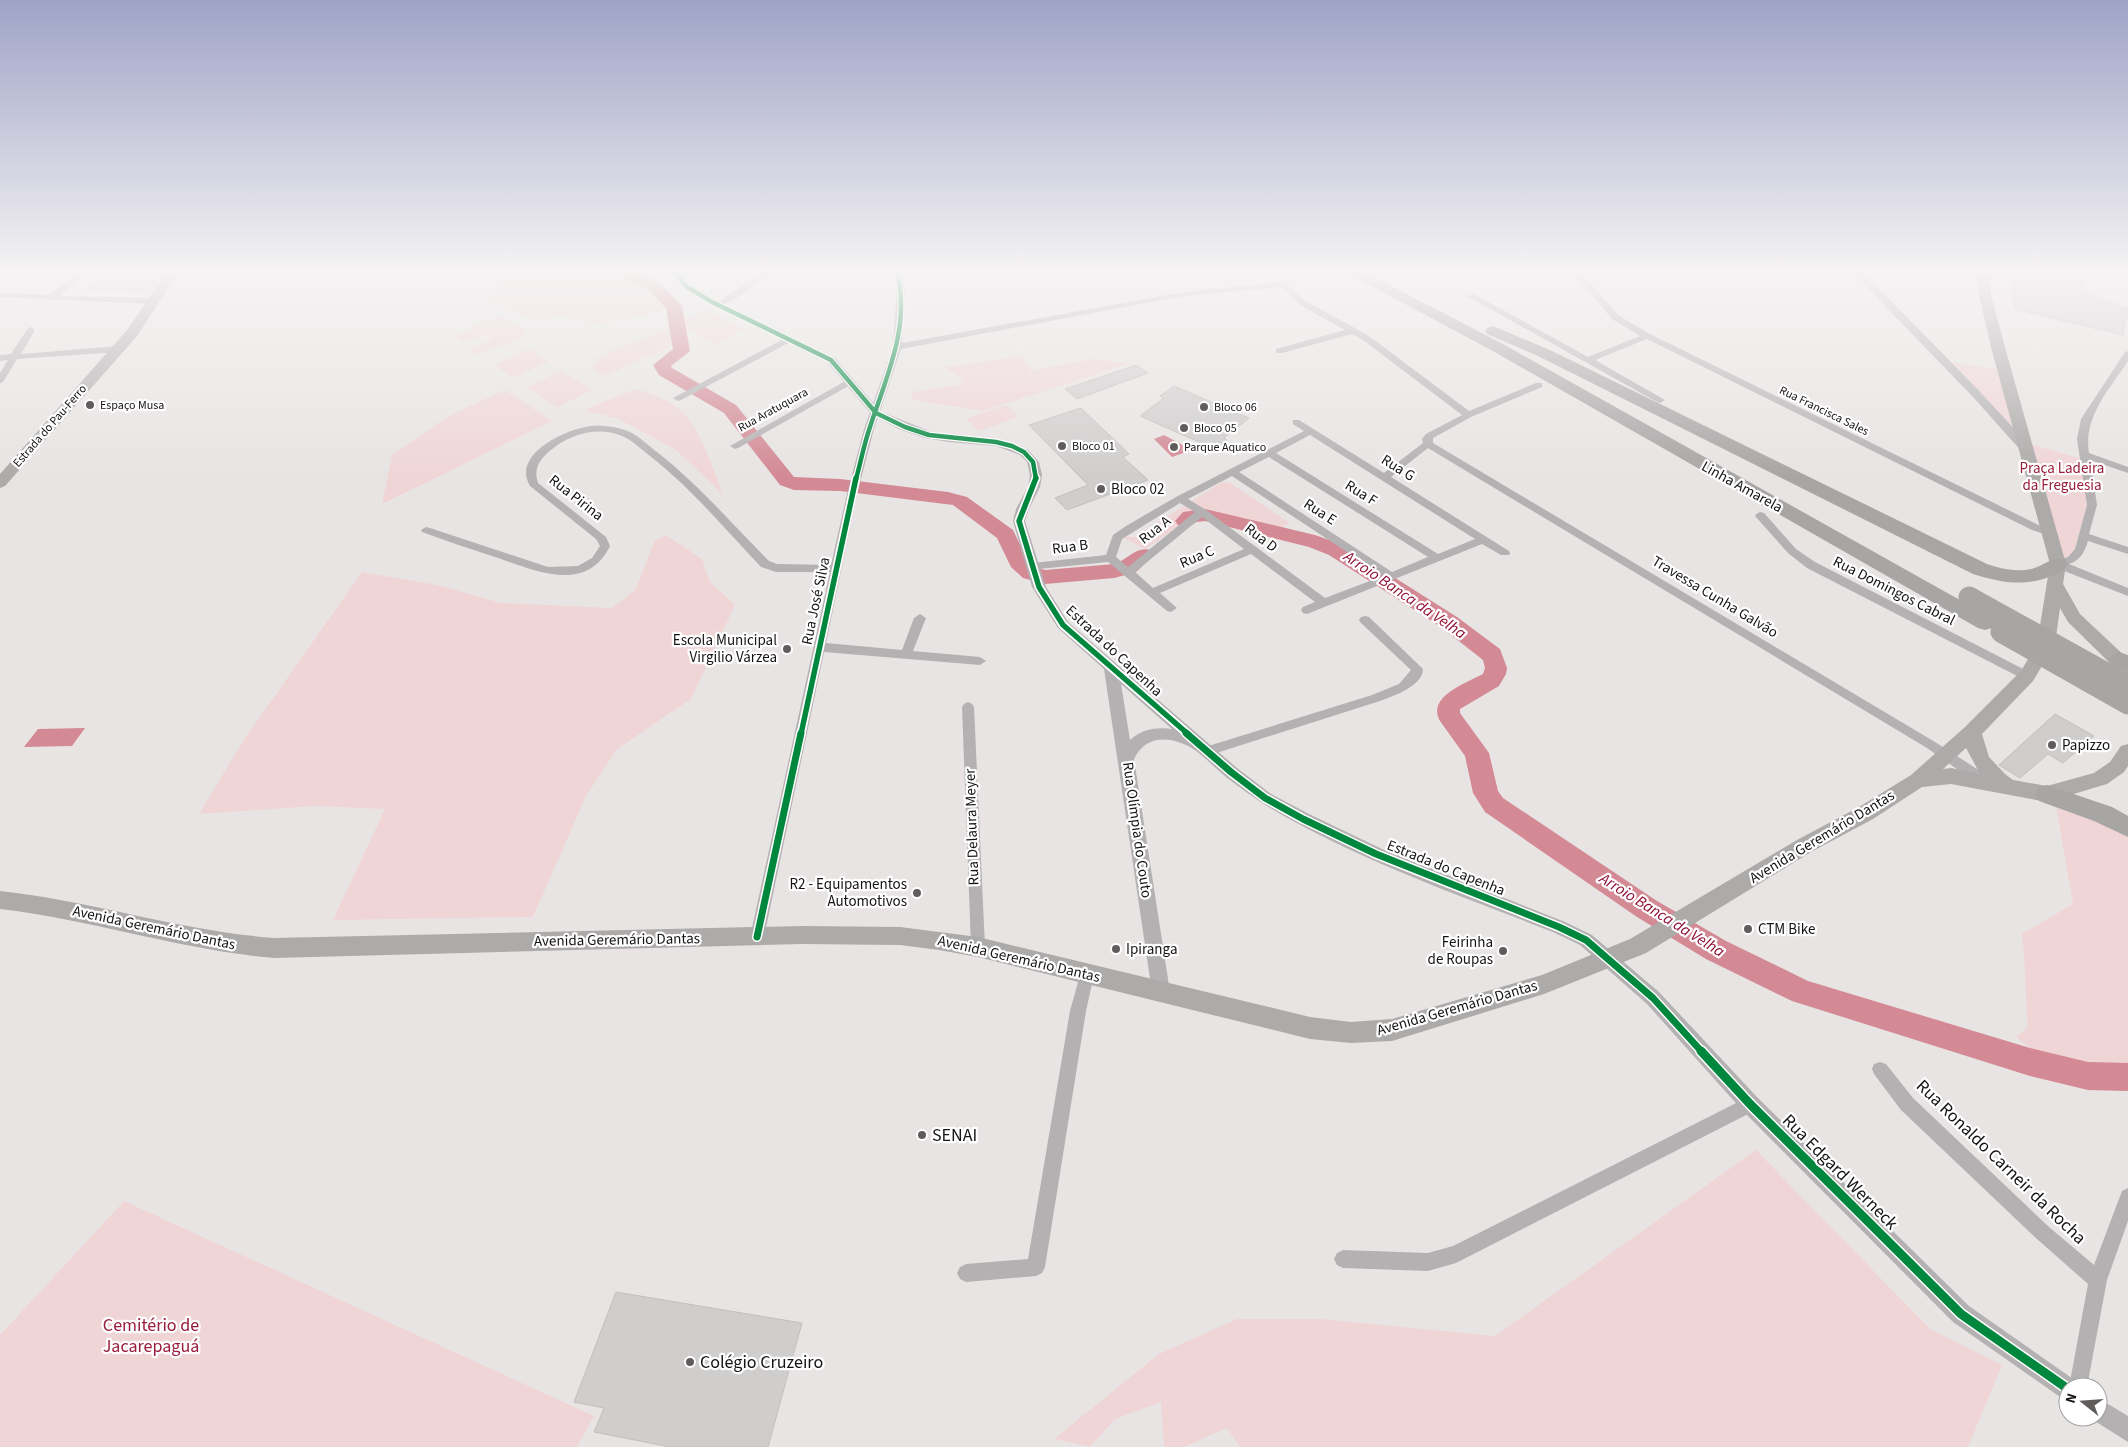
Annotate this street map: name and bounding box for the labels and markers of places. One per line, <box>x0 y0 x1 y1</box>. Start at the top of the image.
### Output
place label: Espaço Musa <box>100 397 164 414</box>
marker: Espaço Musa <box>84 399 96 411</box>
place label: Bloco 06 <box>1214 399 1257 416</box>
marker: Bloco 06 <box>1198 401 1210 413</box>
place label: Bloco 05 <box>1194 420 1237 437</box>
marker: Bloco 05 <box>1178 422 1190 434</box>
place label: Bloco 01 <box>1072 438 1115 455</box>
place label: Parque Aquatico <box>1184 439 1266 456</box>
marker: Bloco 01 <box>1056 440 1068 452</box>
marker: Parque Aquatico <box>1168 441 1180 453</box>
place label: Bloco 02 <box>1111 479 1164 500</box>
marker: Bloco 02 <box>1095 483 1107 495</box>
place label: Escola Municipal Virgilio Várzea <box>673 630 777 668</box>
marker: Escola Municipal Virgilio Várzea <box>781 643 793 655</box>
place label: Papizzo <box>2062 735 2110 756</box>
marker: Papizzo <box>2046 739 2058 751</box>
place label: R2 - Equipamentos Automotivos <box>789 874 907 912</box>
marker: R2 - Equipamentos Automotivos <box>911 887 923 899</box>
place label: CTM Bike <box>1758 919 1815 940</box>
marker: CTM Bike <box>1742 923 1754 935</box>
place label: Feirinha de Roupas <box>1428 932 1493 970</box>
place label: Ipiranga <box>1126 939 1177 960</box>
marker: Ipiranga <box>1110 943 1122 955</box>
marker: Feirinha de Roupas <box>1497 945 1509 957</box>
place label: SENAI <box>932 1123 977 1148</box>
marker: SENAI <box>916 1129 928 1141</box>
place label: Colégio Cruzeiro <box>700 1350 823 1375</box>
marker: Colégio Cruzeiro <box>684 1356 696 1368</box>

